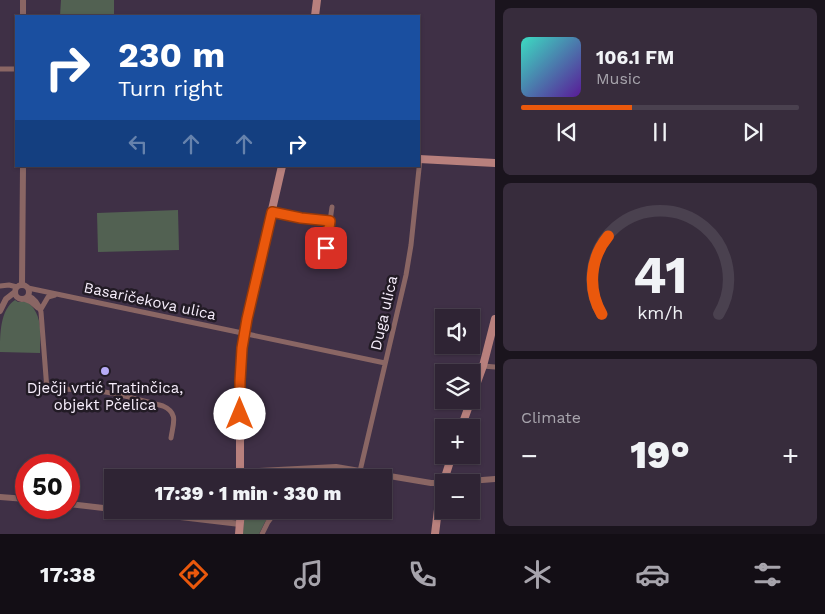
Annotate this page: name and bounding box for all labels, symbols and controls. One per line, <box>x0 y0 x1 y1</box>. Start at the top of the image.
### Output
text: 230 m <box>118 34 225 76</box>
icon: right <box>35 35 100 100</box>
text: 106.1 FM <box>596 46 674 69</box>
text: Music <box>596 69 641 88</box>
text: Turn right <box>118 76 223 101</box>
icon: previous <box>553 118 581 146</box>
icon: pause <box>646 118 674 146</box>
icon: next <box>739 118 767 146</box>
icon: left <box>124 130 152 158</box>
icon: ahead <box>177 130 205 158</box>
icon: ahead <box>230 130 258 158</box>
icon: right <box>283 130 311 158</box>
pin <box>305 227 347 269</box>
icon: arrive <box>312 234 340 262</box>
text: 41 <box>633 245 687 306</box>
street label: Duga ulica <box>367 273 401 352</box>
street label: Basaričekova ulica <box>82 278 218 324</box>
text: km/h <box>637 302 683 323</box>
map controls <box>435 309 480 519</box>
button: sound <box>435 309 480 354</box>
button: layers <box>435 364 480 409</box>
marker: Dječji vrtić Tratinčica, objekt Pčelica <box>99 365 111 377</box>
place label: Dječji vrtić Tratinčica, objekt Pčelica <box>27 379 183 414</box>
position arrow <box>213 387 265 439</box>
text: Climate <box>521 408 581 427</box>
button: + <box>435 419 480 464</box>
text: 19° <box>630 433 690 477</box>
text: − <box>521 439 538 472</box>
text: + <box>782 439 799 472</box>
speed limit sign: 50 <box>15 454 80 519</box>
button: − <box>435 474 480 519</box>
text: 17:39 · 1 min · 330 m <box>155 482 341 505</box>
icon: directions <box>176 557 211 592</box>
icon: music <box>291 557 326 592</box>
icon: phone <box>405 557 440 592</box>
icon: climate <box>520 557 555 592</box>
icon: car <box>635 557 670 592</box>
icon: filters <box>750 557 785 592</box>
text: 17:38 <box>40 562 96 587</box>

